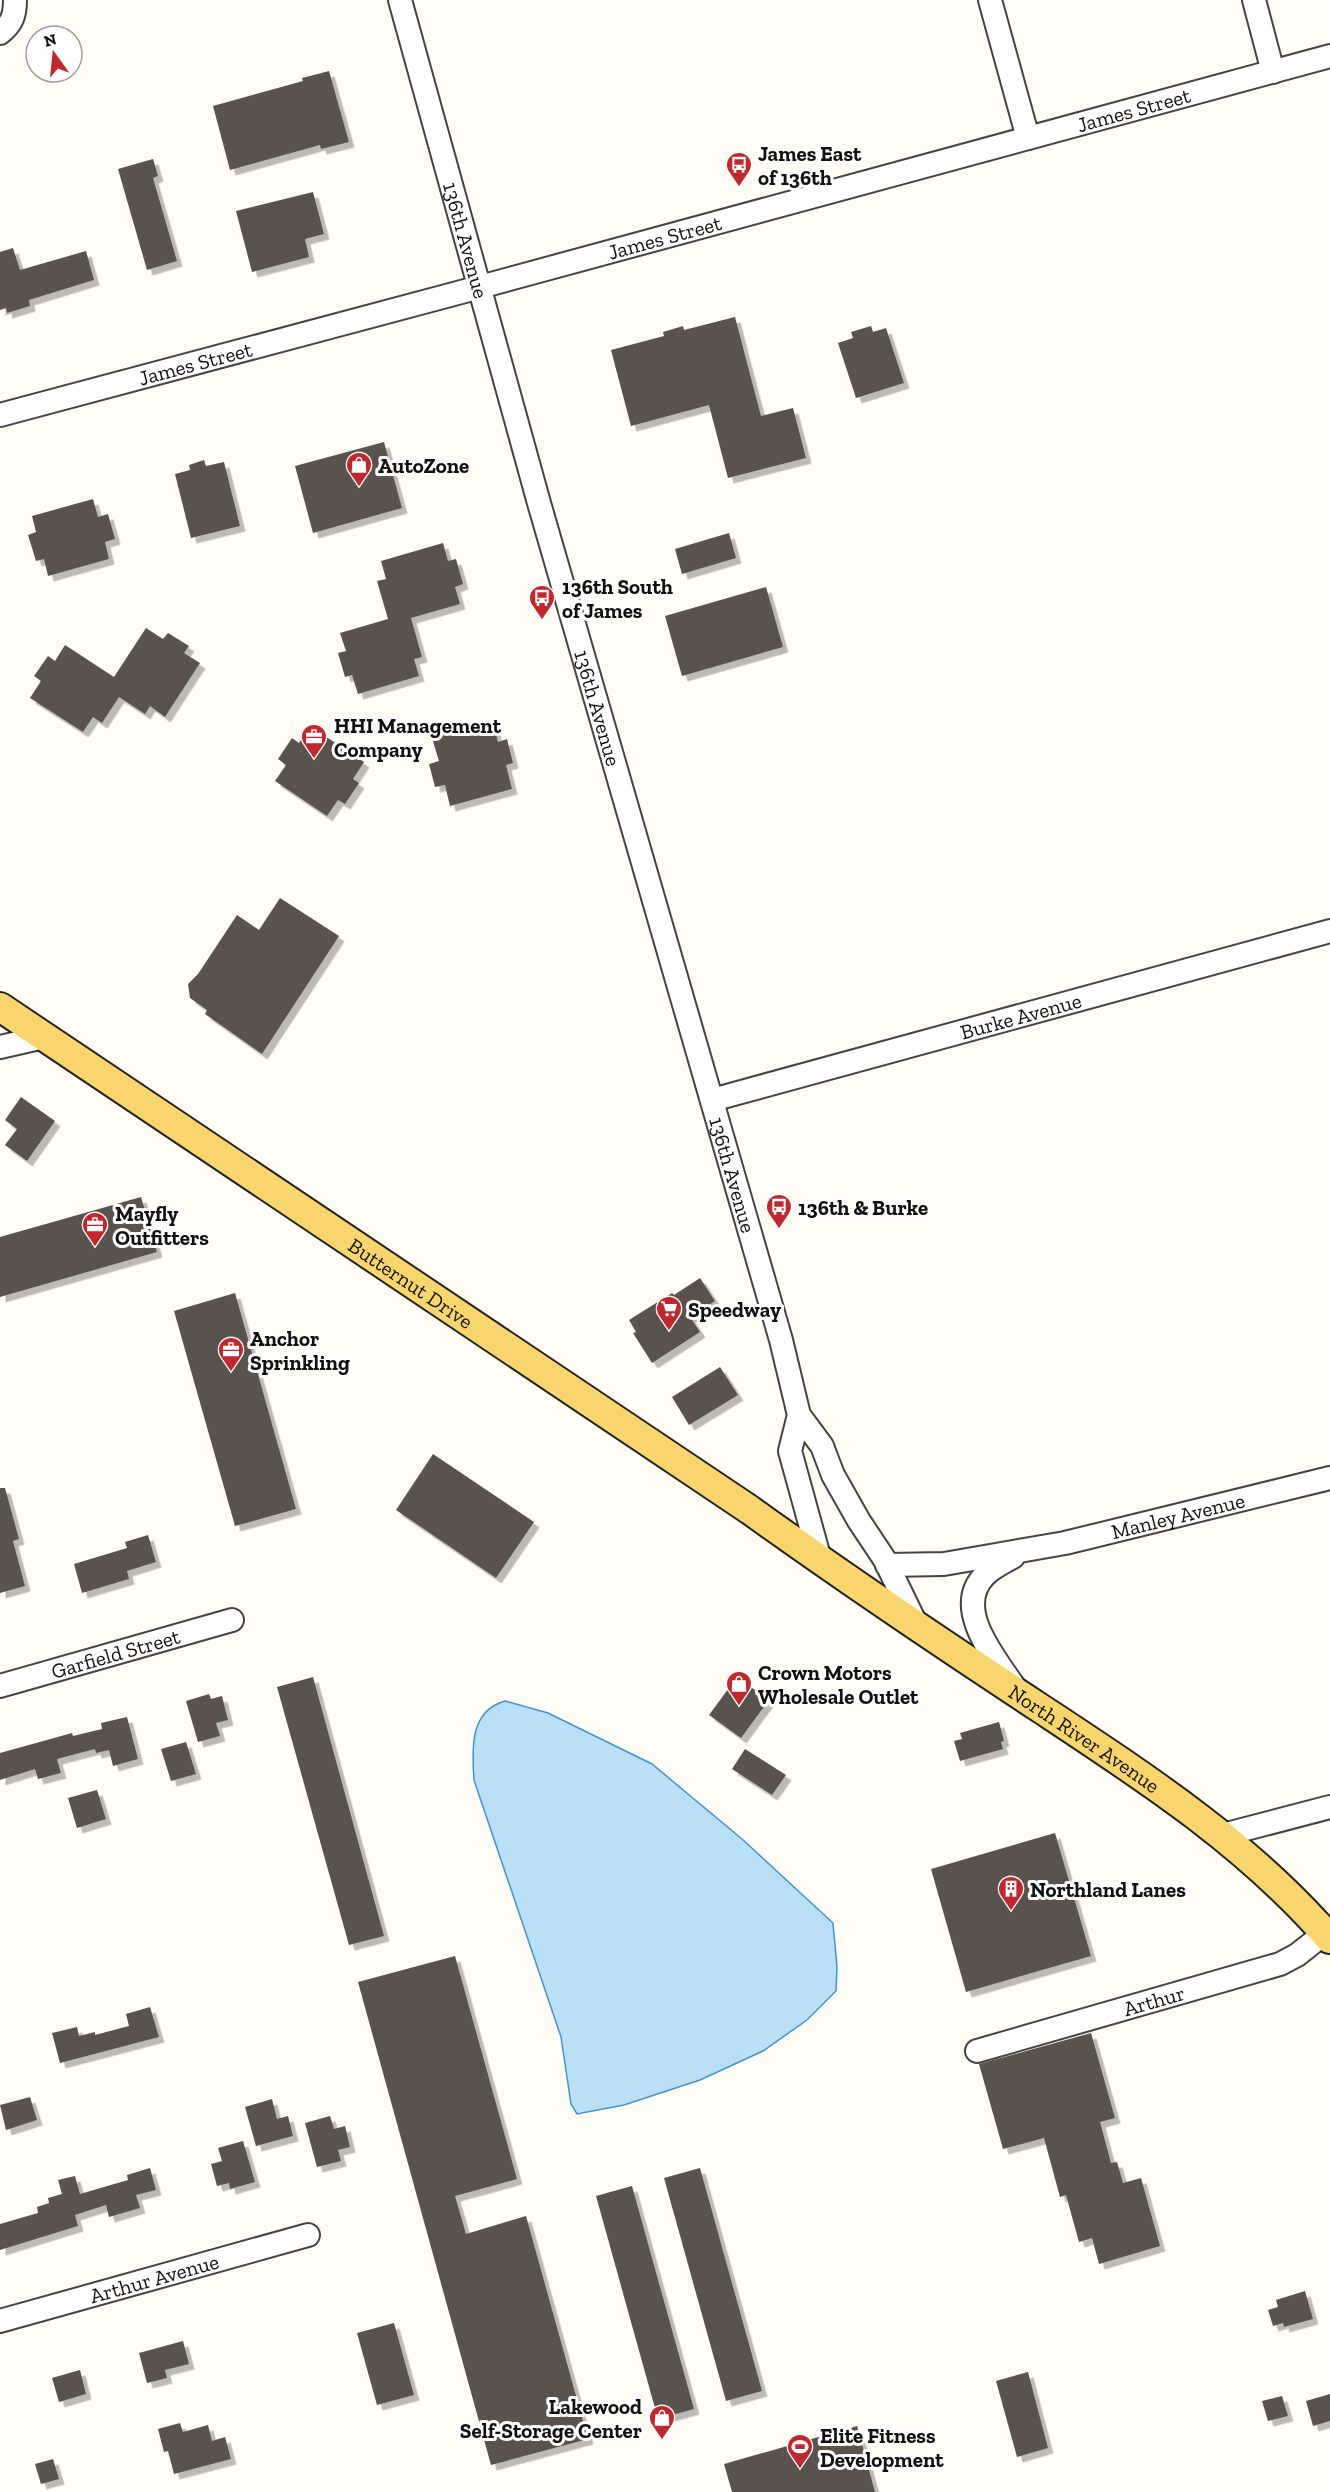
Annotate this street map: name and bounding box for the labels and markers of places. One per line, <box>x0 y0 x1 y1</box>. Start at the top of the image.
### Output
place label: James East of 136th <box>758 141 862 190</box>
bus stop icon: James East of 136th <box>724 150 754 188</box>
shop icon: AutoZone <box>344 450 374 488</box>
place label: AutoZone <box>378 453 469 478</box>
place label: 136th South of James <box>562 574 673 623</box>
bus stop icon: 136th South of James <box>527 583 557 621</box>
place label: HHI Management Company <box>334 713 502 762</box>
office icon: HHI Management Company <box>299 722 329 760</box>
bus stop icon: 136th & Burke <box>764 1192 794 1230</box>
place label: 136th & Burke <box>798 1195 928 1220</box>
place label: Mayfly Outfitters <box>115 1201 209 1250</box>
office icon: Mayfly Outfitters <box>80 1210 110 1248</box>
supermarket icon: Speedway <box>654 1294 684 1332</box>
place label: Speedway <box>688 1297 781 1322</box>
place label: Anchor Sprinkling <box>250 1326 350 1375</box>
office icon: Anchor Sprinkling <box>216 1335 246 1373</box>
place label: Crown Motors Wholesale Outlet <box>758 1660 919 1709</box>
shop icon: Crown Motors Wholesale Outlet <box>724 1669 754 1707</box>
building icon: Northland Lanes <box>996 1874 1026 1912</box>
place label: Northland Lanes <box>1030 1877 1186 1902</box>
place label: Lakewood Self-Storage Center <box>460 2394 642 2443</box>
shop icon: Lakewood Self-Storage Center <box>647 2403 677 2441</box>
place label: Elite Fitness Development <box>820 2423 944 2472</box>
sports icon: Elite Fitness Development <box>785 2432 815 2470</box>

